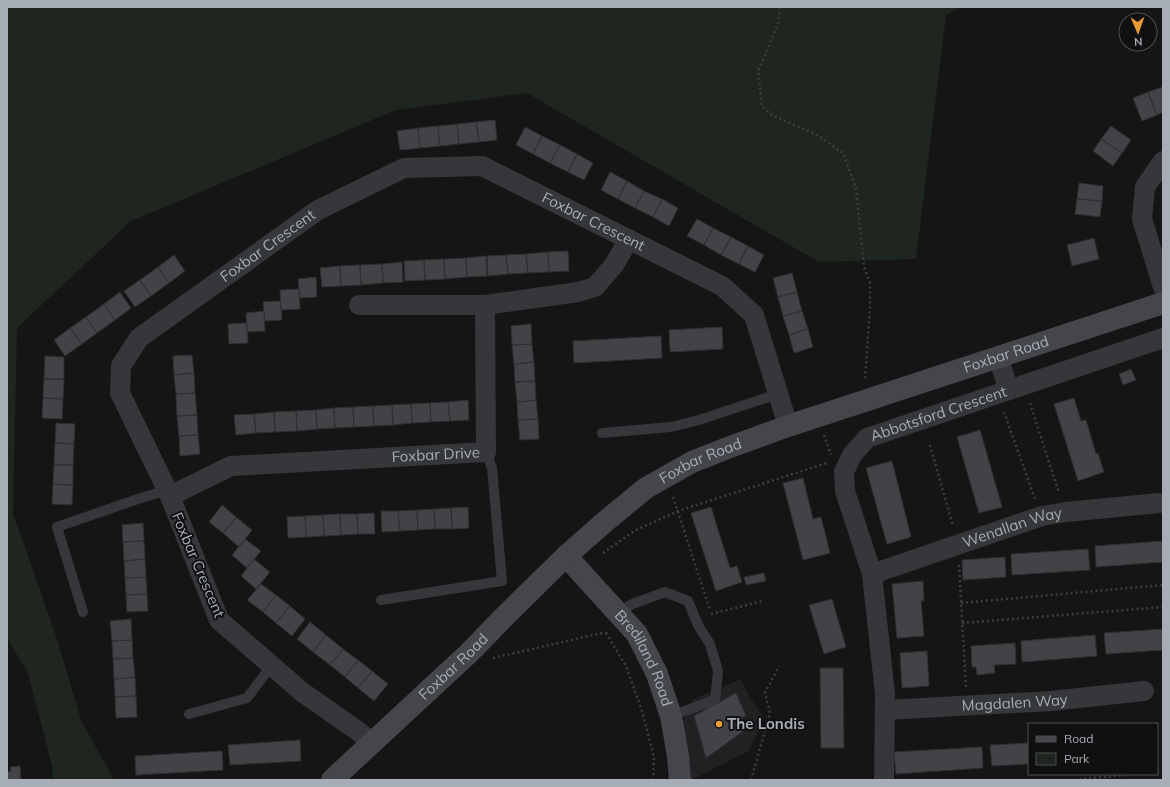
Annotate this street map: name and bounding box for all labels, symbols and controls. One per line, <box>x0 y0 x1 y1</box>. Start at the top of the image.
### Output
north arrow <box>1118 12 1158 52</box>
text: N <box>1134 35 1143 49</box>
street label: Foxbar Crescent <box>539 188 648 255</box>
street label: Foxbar Crescent <box>216 205 319 286</box>
street label: Foxbar Road <box>961 331 1051 377</box>
street label: Abbotsford Crescent <box>868 382 1009 445</box>
street label: Foxbar Road <box>656 434 744 488</box>
street label: Foxbar Drive <box>391 442 480 466</box>
street label: Wenallan Way <box>960 503 1063 551</box>
street label: Foxbar Crescent <box>168 509 229 620</box>
street label: Brediland Road <box>611 606 677 709</box>
street label: Foxbar Road <box>414 629 492 704</box>
street label: Magdalen Way <box>961 689 1069 715</box>
place label: The Londis <box>727 714 805 733</box>
marker: The Londis <box>714 719 724 729</box>
legend <box>1028 723 1158 775</box>
text: Road <box>1064 731 1093 746</box>
text: Park <box>1064 751 1090 766</box>

